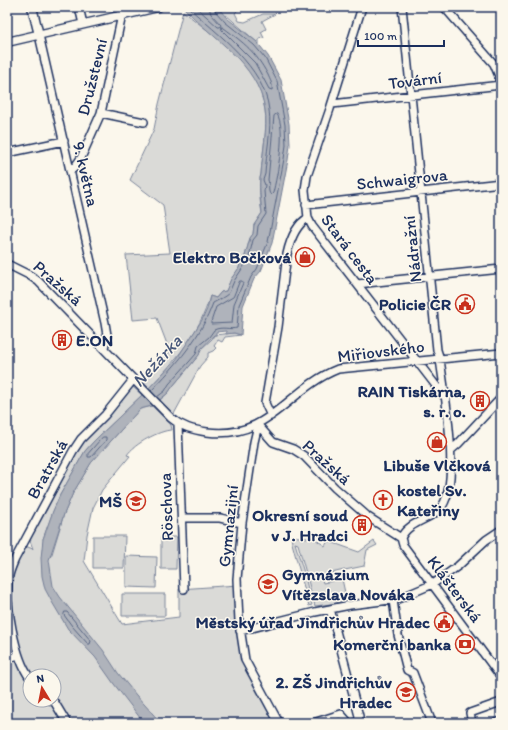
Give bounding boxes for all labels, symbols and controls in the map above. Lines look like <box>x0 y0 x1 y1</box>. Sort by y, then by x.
scale bar <box>358 22 444 48</box>
text: 100 m <box>364 29 397 43</box>
street label: Družstevní <box>73 36 111 118</box>
street label: Tovární <box>387 67 443 93</box>
street label: 9. května <box>69 139 103 209</box>
street label: Schwaigrova <box>355 164 449 194</box>
street label: Stará cesta <box>317 210 383 288</box>
street label: Nádražní <box>398 214 425 283</box>
shop icon: Elektro Bočková <box>294 246 316 268</box>
place label: Elektro Bočková <box>173 247 291 267</box>
street label: Pražská <box>29 256 87 310</box>
public building icon: Policie ČR <box>454 293 476 315</box>
place label: Policie ČR <box>379 294 451 314</box>
building icon: E.ON <box>51 329 73 351</box>
water label: Nežárka <box>127 329 187 392</box>
place label: E.ON <box>76 330 113 350</box>
street label: Miřiovského <box>336 336 426 366</box>
place label: RAIN Tiskárna, s. r. o. <box>357 381 466 421</box>
building icon: RAIN Tiskárna, s. r. o. <box>469 390 491 412</box>
shop icon: Libuše Vlčková <box>426 431 448 453</box>
street label: Pražská <box>299 435 355 489</box>
street label: Bratrská <box>23 436 72 502</box>
place label: Libuše Vlčková <box>383 455 491 475</box>
street label: Röschova <box>155 473 177 541</box>
place label: kostel Sv. Kateřiny <box>397 480 467 521</box>
street label: Gymnazijní <box>214 483 242 568</box>
church icon: kostel Sv. Kateřiny <box>372 489 394 511</box>
school or university icon: MŠ <box>125 490 147 512</box>
place label: MŠ <box>99 491 122 511</box>
place label: Okresní soud v J. Hradci <box>252 505 349 545</box>
building icon: Okresní soud v J. Hradci <box>351 514 373 536</box>
street label: Klášterská <box>423 552 487 626</box>
place label: Gymnázium Vítězslava Nováka <box>282 564 415 604</box>
school or university icon: Gymnázium Vítězslava Nováka <box>257 573 279 595</box>
public building icon: Městský úřad Jindřichův Hradec <box>433 611 455 633</box>
place label: Městský úřad Jindřichův Hradec <box>195 612 430 633</box>
bank icon: Komerční banka <box>454 633 476 655</box>
place label: Komerční banka <box>333 634 452 654</box>
north arrow <box>22 668 62 708</box>
text: N <box>36 672 45 686</box>
place label: 2. ZŠ Jindřichův Hradec <box>276 672 392 712</box>
school or university icon: 2. ZŠ Jindřichův Hradec <box>395 681 417 703</box>

